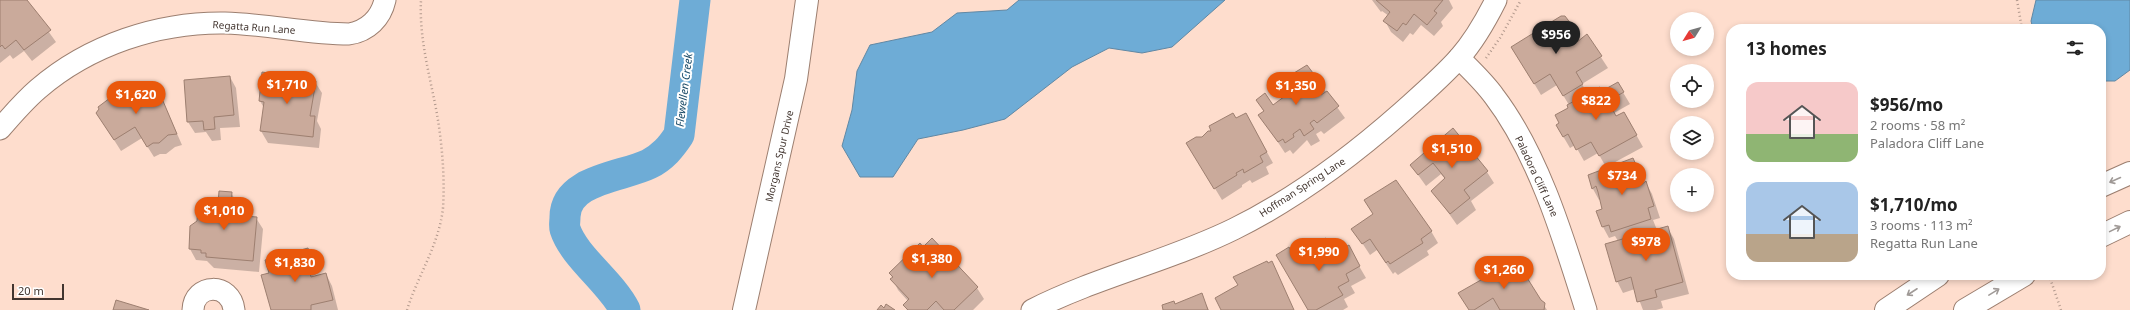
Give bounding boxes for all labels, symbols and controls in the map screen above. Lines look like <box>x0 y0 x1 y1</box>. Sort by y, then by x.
north arrow <box>1670 12 1714 56</box>
map controls <box>1670 12 1714 212</box>
street label: Regatta Run Lane <box>212 17 296 37</box>
pin: $956 <box>1532 21 1580 55</box>
text: $956 <box>1541 25 1571 43</box>
text: 13 homes <box>1746 37 1827 60</box>
icon: filters <box>2064 37 2086 59</box>
water label: Flewellen Creek <box>672 52 696 128</box>
button: locate <box>1670 64 1714 108</box>
pin: $1,710 <box>254 71 320 105</box>
pin: $1,350 <box>1263 72 1329 106</box>
text: $1,710 <box>267 75 307 93</box>
text: $1,350 <box>1276 76 1316 94</box>
pin: $1,620 <box>103 81 169 115</box>
text: $1,620 <box>116 85 156 103</box>
pin: $822 <box>1572 87 1620 121</box>
text: $822 <box>1581 91 1611 109</box>
text: $956/mo <box>1870 93 1943 116</box>
icon: home <box>1778 98 1826 146</box>
street label: Morgans Spur Drive <box>762 108 796 203</box>
button: layers <box>1670 116 1714 160</box>
text: 2 rooms · 58 m² <box>1870 116 1965 134</box>
street label: Paladora Cliff Lane <box>1512 133 1562 219</box>
text: Paladora Cliff Lane <box>1870 134 1984 152</box>
pin: $1,510 <box>1419 135 1485 169</box>
text: $1,510 <box>1432 139 1472 157</box>
street label: Hoffman Spring Lane <box>1256 154 1348 220</box>
pin: $734 <box>1598 162 1646 196</box>
text: $734 <box>1607 166 1637 184</box>
button: + <box>1670 168 1714 212</box>
one-way arrow <box>2110 177 2122 184</box>
text: $1,710/mo <box>1870 193 1958 216</box>
pin: $1,010 <box>191 197 257 231</box>
icon: home <box>1778 198 1826 246</box>
text: $1,010 <box>204 201 244 219</box>
text: 3 rooms · 113 m² <box>1870 216 1973 234</box>
one-way arrow <box>2109 225 2121 232</box>
pin: $978 <box>1622 228 1670 262</box>
text: $978 <box>1631 232 1661 250</box>
text: Regatta Run Lane <box>1870 234 1978 252</box>
pin: $1,990 <box>1286 238 1352 272</box>
text: $1,990 <box>1299 242 1339 260</box>
pin: $1,380 <box>899 245 965 279</box>
pin: $1,830 <box>262 249 328 283</box>
text: $1,380 <box>912 249 952 267</box>
text: $1,830 <box>275 253 315 271</box>
pin: $1,260 <box>1471 256 1537 290</box>
text: $1,260 <box>1484 260 1524 278</box>
scale bar <box>12 282 64 301</box>
text: 20 m <box>18 283 44 298</box>
one-way arrow <box>1907 288 1918 296</box>
one-way arrow <box>1988 288 1999 296</box>

